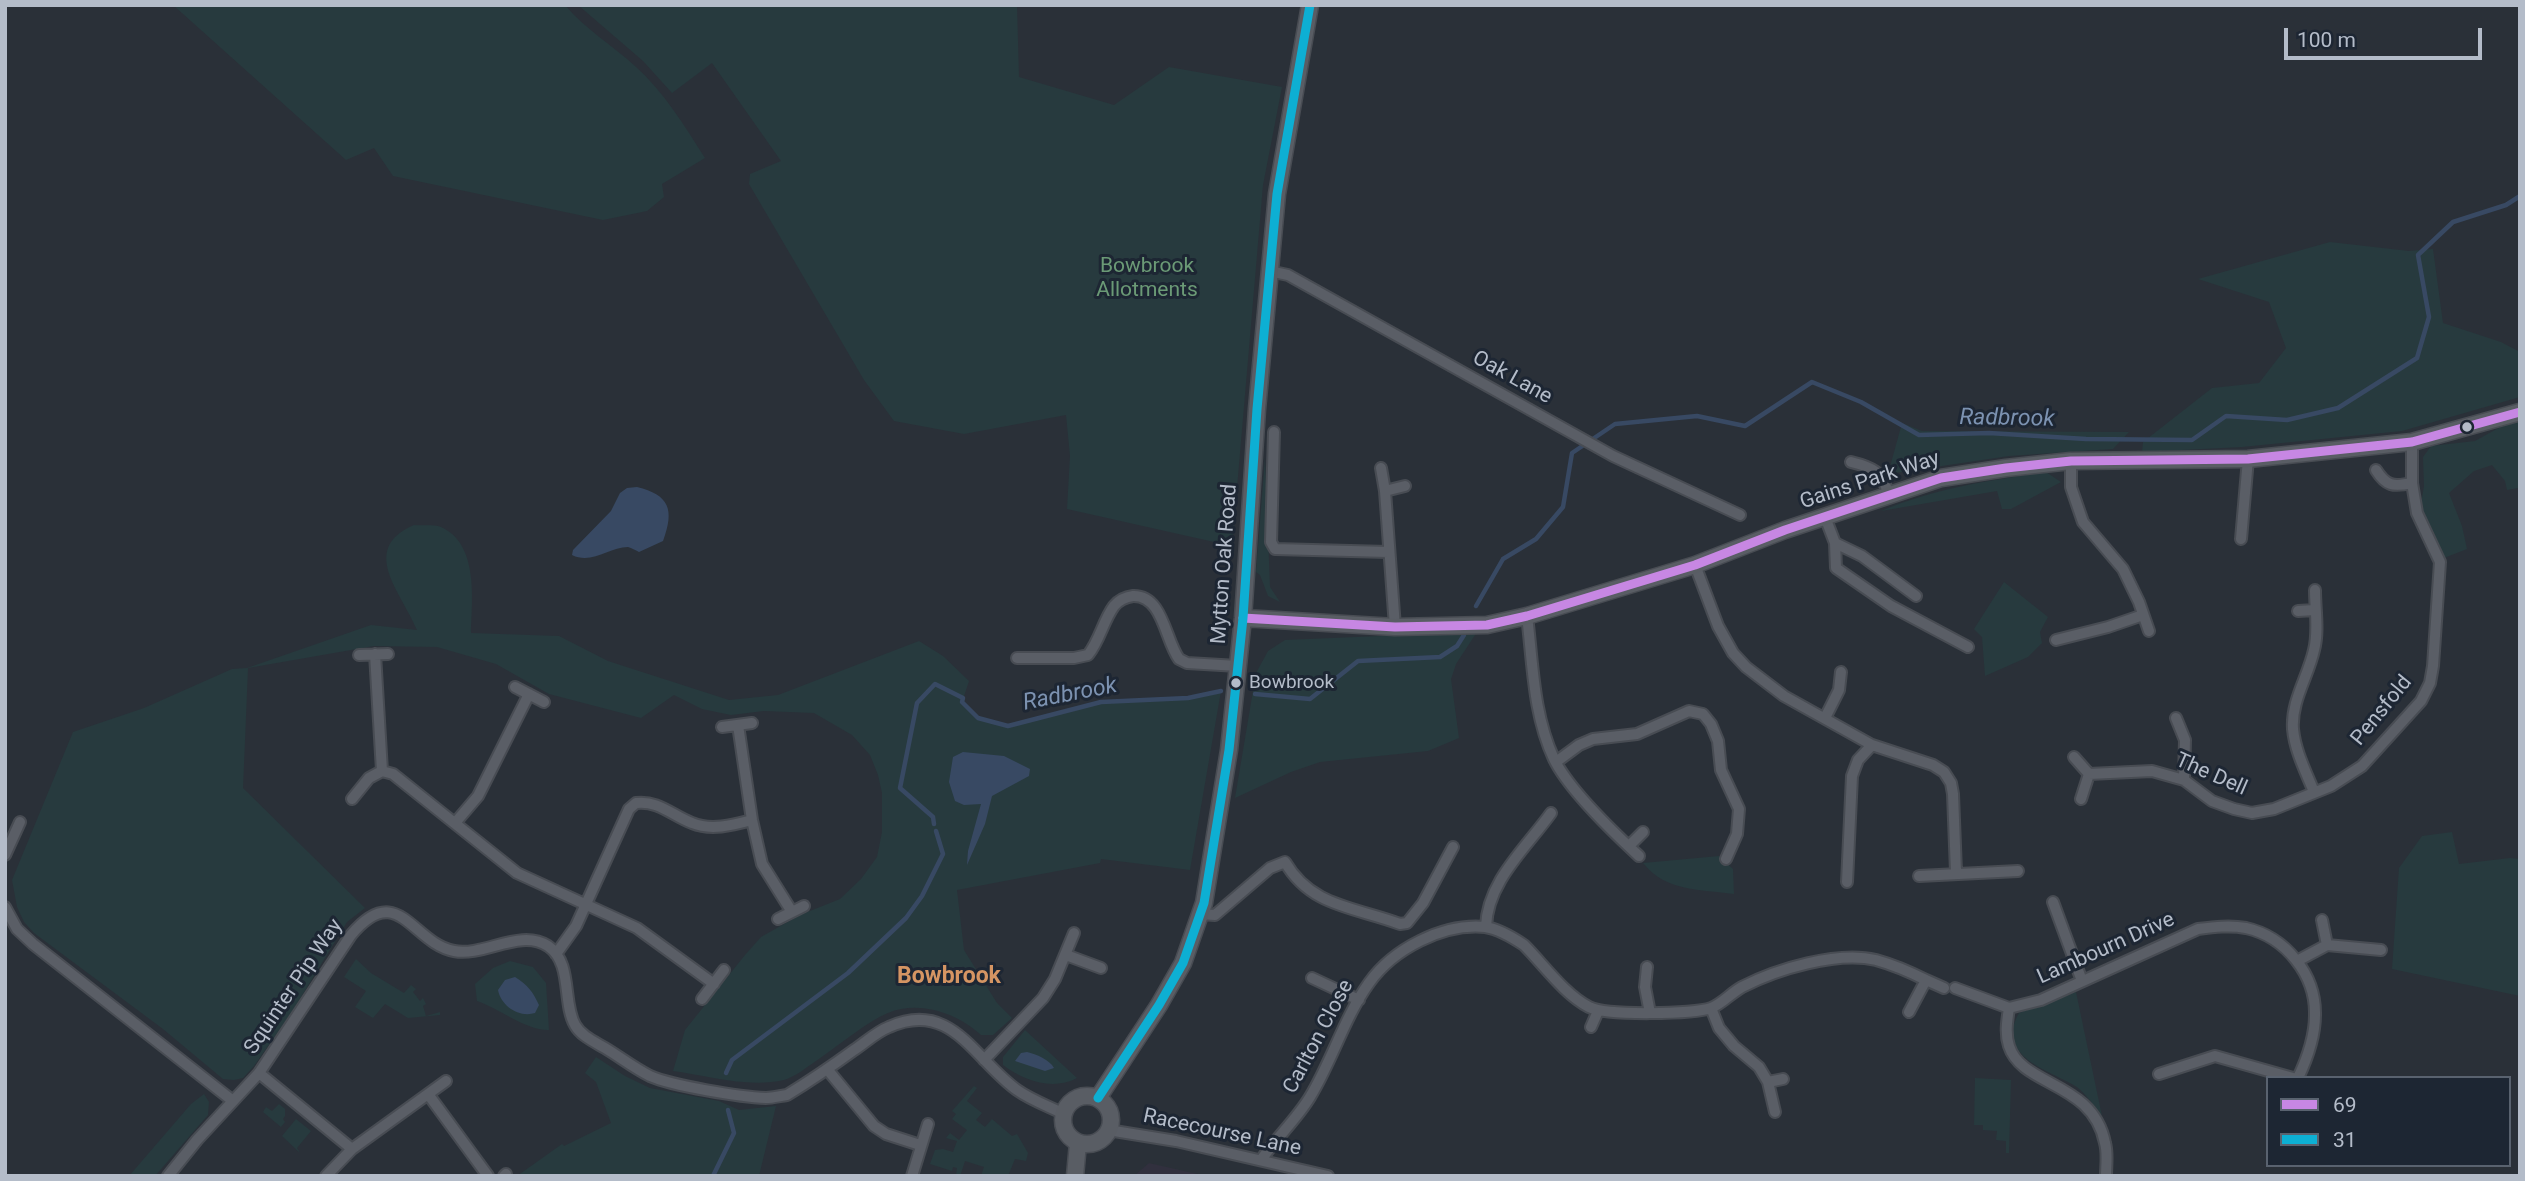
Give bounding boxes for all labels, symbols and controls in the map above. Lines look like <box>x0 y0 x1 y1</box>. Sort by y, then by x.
scale bar <box>2287 14 2485 58</box>
text: 100 m <box>2297 28 2356 52</box>
park label: Bowbrook Allotments <box>1096 254 1198 304</box>
street label: Oak Lane <box>1468 346 1556 410</box>
water label: Radbrook <box>1959 404 2055 434</box>
unlabelled marker <box>2460 420 2474 434</box>
street label: Gains Park Way <box>1797 447 1943 515</box>
street label: Mytton Oak Road <box>1207 483 1243 645</box>
street label: Pensfold <box>2346 671 2418 751</box>
water label: Radbrook <box>1021 672 1119 718</box>
place label: Bowbrook <box>1249 672 1334 694</box>
marker: Bowbrook <box>1229 676 1243 690</box>
street label: The Dell <box>2171 748 2251 802</box>
street label: Lambourn Drive <box>2033 907 2179 991</box>
street label: Squinter Pip Way <box>239 915 349 1059</box>
district label: Bowbrook <box>897 963 1001 991</box>
street label: Carlton Close <box>1278 976 1360 1098</box>
legend <box>2266 1076 2511 1167</box>
text: 69 <box>2333 1093 2357 1117</box>
street label: Racecourse Lane <box>1141 1104 1303 1162</box>
text: 31 <box>2333 1128 2357 1152</box>

